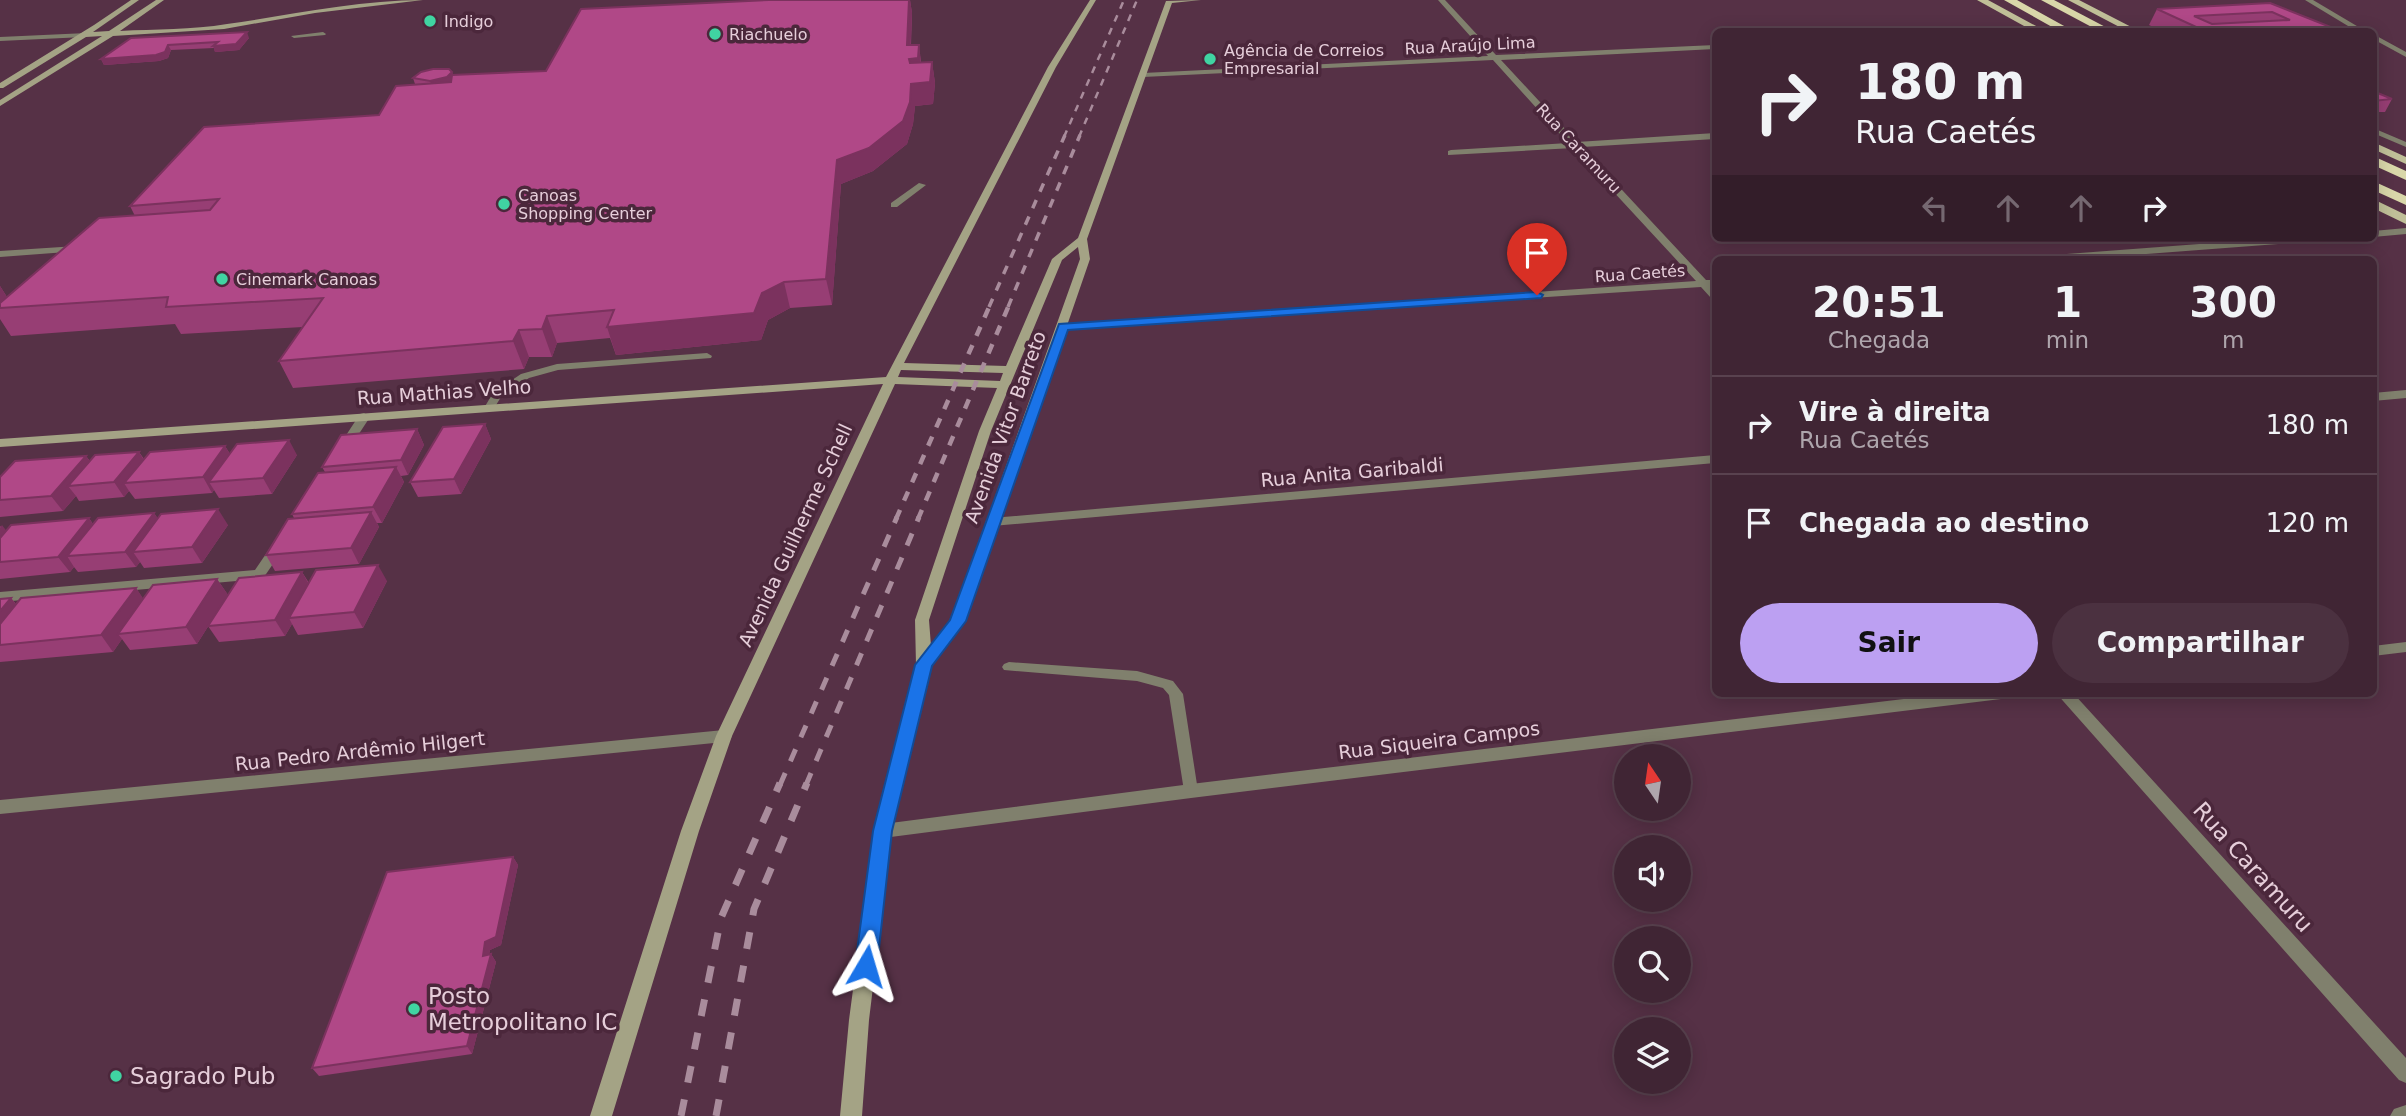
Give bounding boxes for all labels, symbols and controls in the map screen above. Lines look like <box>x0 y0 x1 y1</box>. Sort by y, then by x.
place label: Indigo <box>444 12 493 31</box>
marker: Indigo <box>422 13 438 29</box>
place label: Riachuelo <box>729 25 808 44</box>
marker: Riachuelo <box>707 26 723 42</box>
street label: Rua Araújo Lima <box>1404 33 1536 58</box>
place label: Agência de Correios Empresarial <box>1224 41 1384 78</box>
marker: Agência de Correios Empresarial <box>1202 51 1218 67</box>
text: 180 m <box>1855 54 2025 111</box>
icon: right <box>1740 56 1831 147</box>
street label: Rua Caramuru <box>1532 100 1625 197</box>
text: Rua Caetés <box>1855 113 2036 151</box>
place label: Canoas Shopping Center <box>518 186 653 223</box>
icon: left <box>1916 189 1954 227</box>
icon: ahead <box>1989 189 2027 227</box>
icon: ahead <box>2062 189 2100 227</box>
icon: right <box>2135 189 2173 227</box>
marker: Canoas Shopping Center <box>496 196 512 212</box>
pin <box>1507 223 1567 295</box>
icon: arrive <box>1518 234 1556 272</box>
street label: Rua Caetés <box>1594 261 1686 286</box>
place label: Cinemark Canoas <box>236 270 377 289</box>
marker: Cinemark Canoas <box>214 271 230 287</box>
text: 20:51 <box>1812 278 1946 327</box>
text: 1 <box>2053 278 2082 327</box>
text: 300 <box>2189 278 2277 327</box>
text: Chegada <box>1828 327 1930 353</box>
text: min <box>2046 327 2089 353</box>
text: m <box>2222 327 2244 353</box>
street label: Avenida Vitor Barreto <box>960 328 1050 526</box>
street label: Rua Mathias Velho <box>356 375 532 409</box>
text: Vire à direita <box>1799 397 1991 427</box>
icon: right <box>1740 406 1778 444</box>
text: 180 m <box>2266 410 2349 440</box>
street label: Avenida Guilherme Schell <box>734 420 856 650</box>
text: Rua Caetés <box>1799 427 1929 453</box>
street label: Rua Anita Garibaldi <box>1260 453 1444 491</box>
icon: arrive <box>1740 504 1778 542</box>
text: Chegada ao destino <box>1799 508 2089 538</box>
text: 120 m <box>2266 508 2349 538</box>
button: Sair <box>1740 603 2038 683</box>
button: Compartilhar <box>2052 603 2349 683</box>
street label: Rua Siqueira Campos <box>1337 717 1541 763</box>
street label: Rua Pedro Ardêmio Hilgert <box>234 727 486 775</box>
north arrow <box>1614 744 1690 821</box>
map controls <box>1614 744 1691 1094</box>
street label: Rua Caramuru <box>2188 797 2318 937</box>
button: sound <box>1614 835 1691 912</box>
button: search <box>1614 926 1691 1003</box>
position arrow <box>829 929 903 1003</box>
place label: Posto Metropolitano IC <box>428 983 617 1035</box>
marker: Posto Metropolitano IC <box>406 1001 422 1017</box>
button: layers <box>1614 1017 1691 1094</box>
place label: Sagrado Pub <box>130 1063 275 1089</box>
marker: Sagrado Pub <box>108 1068 124 1084</box>

